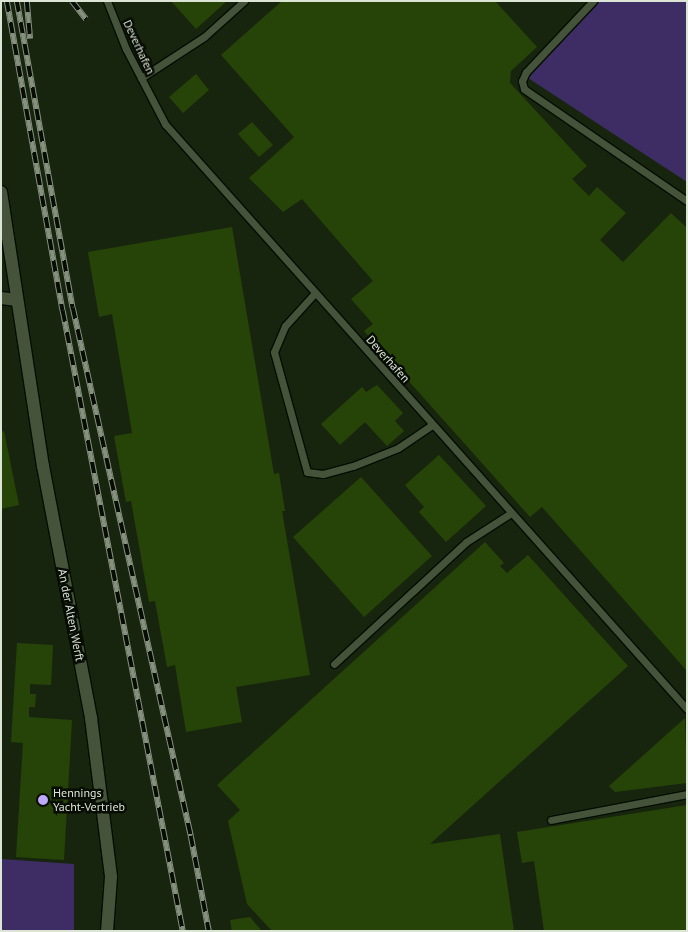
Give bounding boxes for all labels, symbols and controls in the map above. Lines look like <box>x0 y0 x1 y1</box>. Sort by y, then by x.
street label: Deverhafen <box>120 18 158 76</box>
street label: Deverhafen <box>363 332 413 386</box>
street label: An der Alten Werft <box>55 567 87 663</box>
place label: Hennings Yacht-Vertrieb <box>53 786 125 814</box>
marker: Hennings Yacht-Vertrieb <box>37 794 49 806</box>

